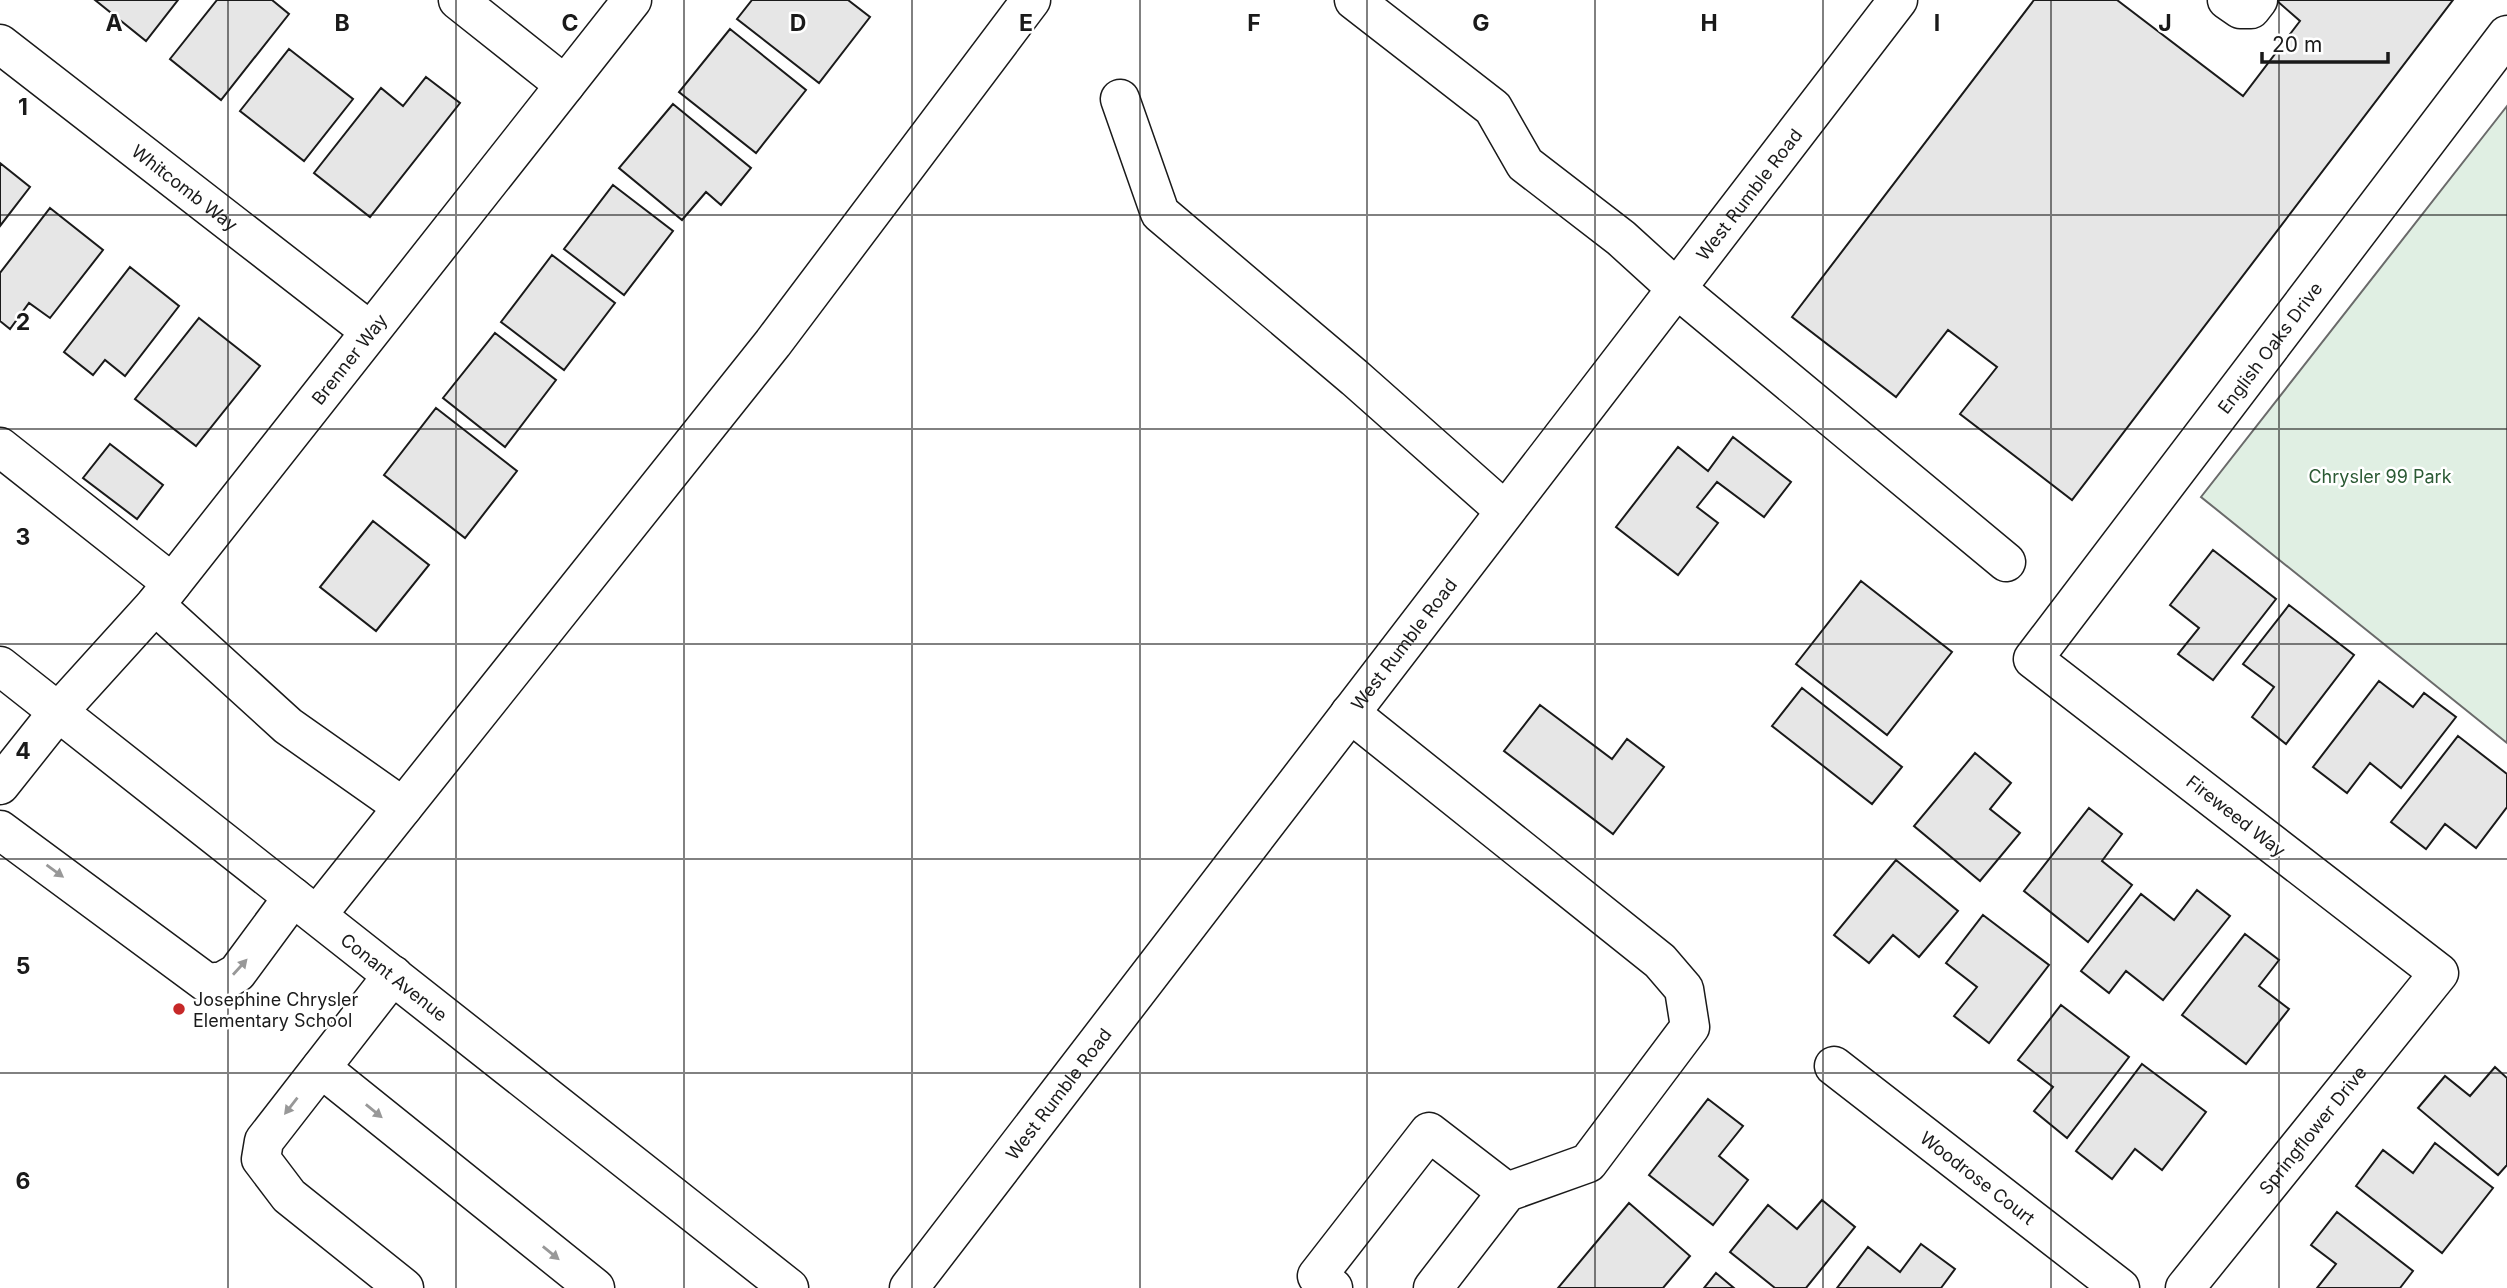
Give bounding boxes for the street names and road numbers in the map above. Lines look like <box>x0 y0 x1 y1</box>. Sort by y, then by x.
street label: West Rumble Road <box>1692 124 1806 264</box>
street label: Whitcomb Way <box>128 140 242 235</box>
street label: English Oaks Drive <box>2213 278 2326 417</box>
street label: Brenner Way <box>307 310 391 408</box>
street label: West Rumble Road <box>1346 574 1461 714</box>
street label: Fireweed Way <box>2182 771 2290 861</box>
street label: Conant Avenue <box>337 928 452 1025</box>
street label: West Rumble Road <box>1001 1024 1115 1164</box>
street label: Springflower Drive <box>2254 1062 2370 1198</box>
street label: Woodrose Court <box>1916 1127 2039 1229</box>

